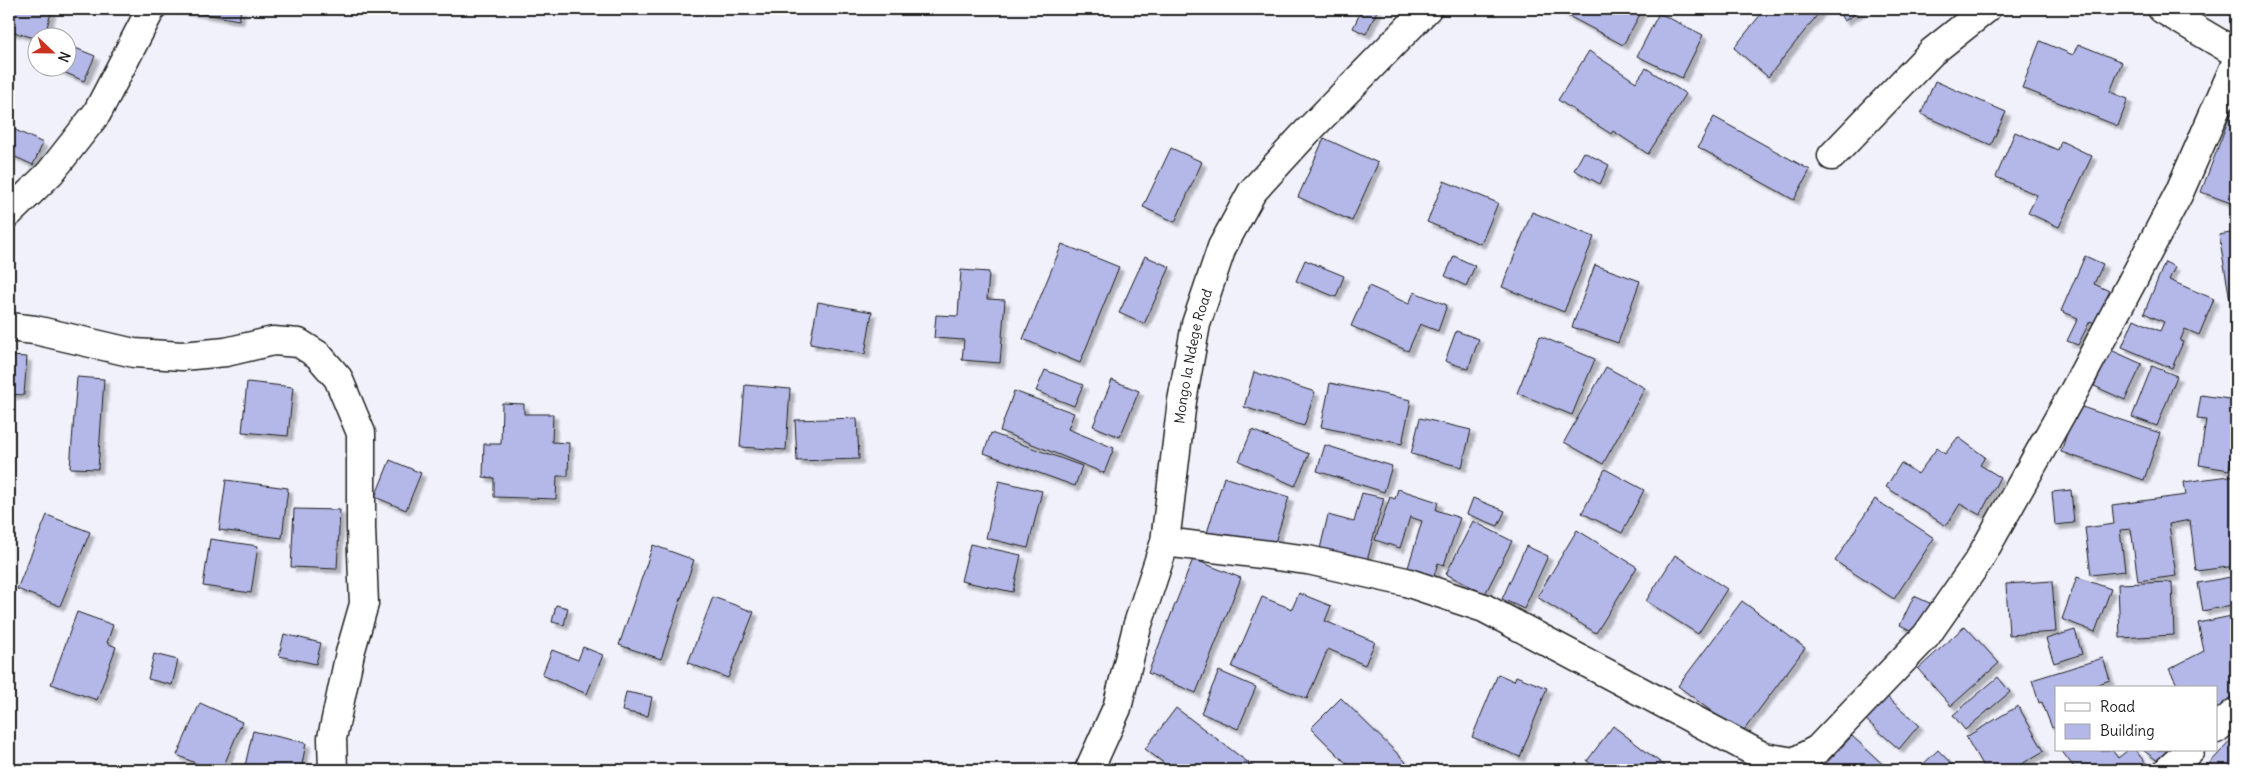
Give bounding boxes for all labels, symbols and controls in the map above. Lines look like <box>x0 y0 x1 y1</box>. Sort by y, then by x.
north arrow <box>28 28 78 78</box>
text: N <box>54 49 74 65</box>
street label: Mongo la Ndege Road <box>1170 286 1216 425</box>
legend <box>2055 686 2218 752</box>
text: Road <box>2100 697 2135 716</box>
text: Building <box>2100 721 2155 740</box>

